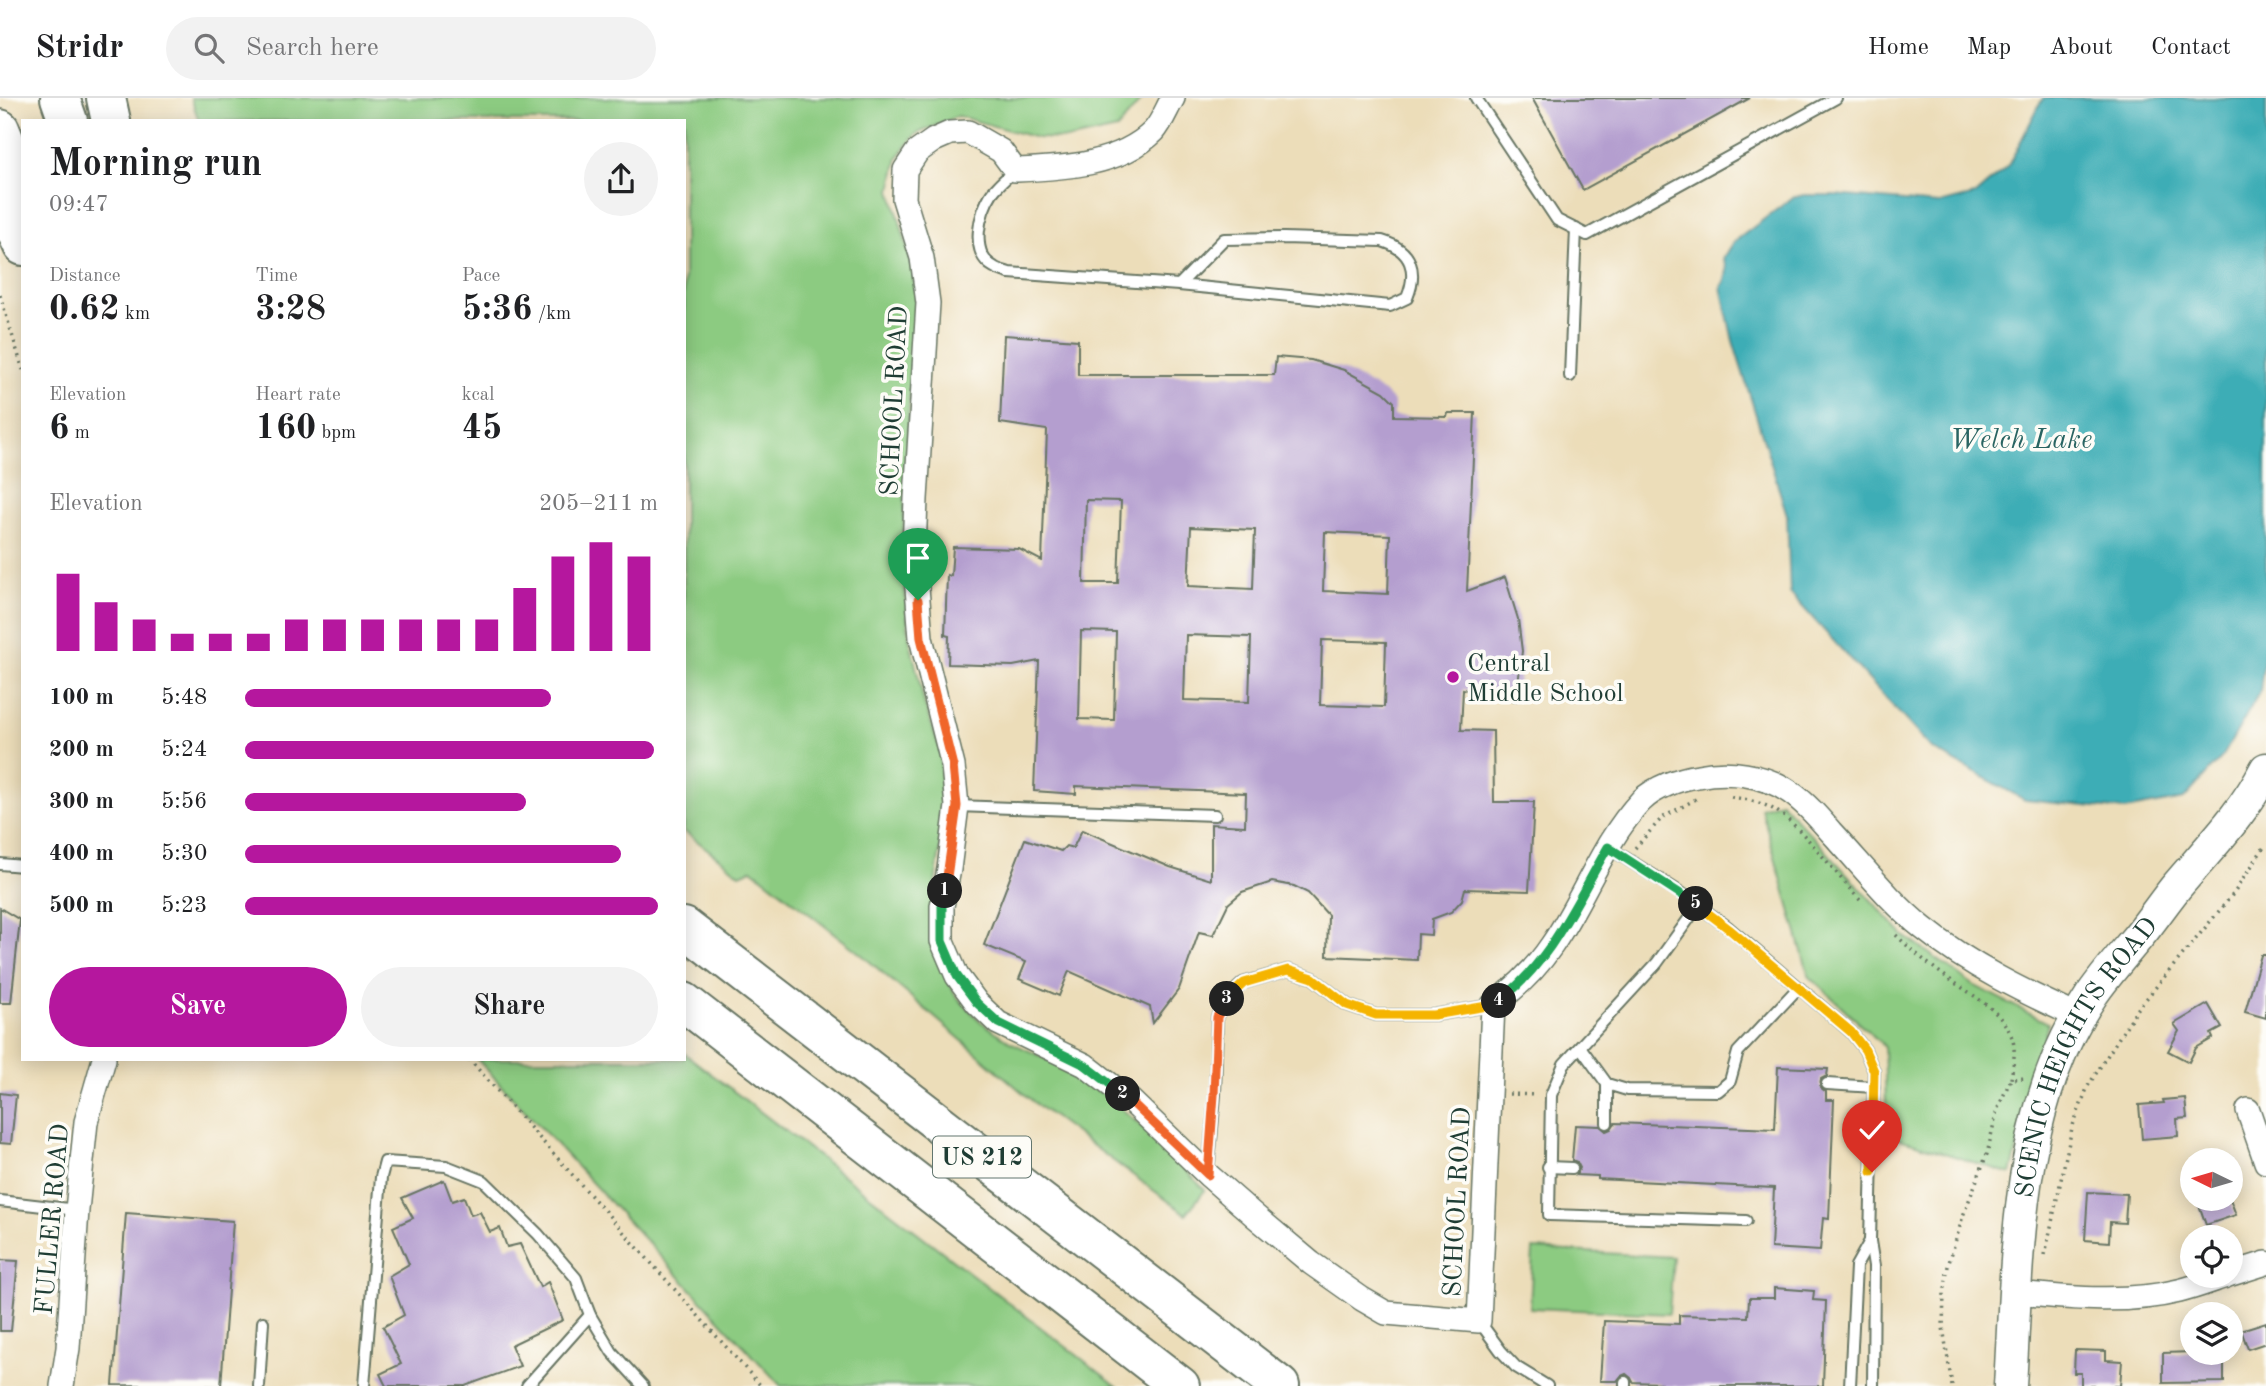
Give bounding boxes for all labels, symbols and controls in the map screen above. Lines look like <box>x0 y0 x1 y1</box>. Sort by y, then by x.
search box <box>166 17 656 80</box>
icon: search <box>190 29 228 67</box>
text: Stridr <box>35 32 124 65</box>
text: Search here <box>246 35 379 61</box>
text: Home <box>1868 36 1929 60</box>
text: Map <box>1967 36 2011 60</box>
text: About <box>2049 36 2113 60</box>
text: Contact <box>2151 36 2231 60</box>
button: share <box>584 142 658 216</box>
text: Morning run <box>49 146 262 184</box>
text: 09:47 <box>49 193 109 216</box>
text: Distance <box>49 267 121 286</box>
text: Time <box>255 267 298 286</box>
text: Pace <box>462 267 500 286</box>
text: 0.62 <box>49 292 120 327</box>
text: 3:28 <box>255 292 326 327</box>
text: 5:36 <box>462 292 532 327</box>
text: km <box>120 305 150 324</box>
text: /km <box>532 305 571 324</box>
street label: SCHOOL ROAD <box>877 305 913 497</box>
text: Elevation <box>49 386 126 405</box>
text: Heart rate <box>255 386 341 405</box>
text: kcal <box>462 386 494 405</box>
text: 6 <box>49 411 69 446</box>
text: 160 <box>255 411 316 446</box>
text: 45 <box>462 411 502 446</box>
text: m <box>69 424 90 443</box>
text: bpm <box>316 424 356 443</box>
water label: Welch Lake <box>1949 427 2093 455</box>
text: Elevation <box>49 492 143 515</box>
text: 205–211 m <box>539 492 658 515</box>
pin <box>888 528 948 600</box>
icon: arrive <box>899 539 937 577</box>
place label: Central Middle School <box>1467 651 1624 707</box>
marker: Central Middle School <box>1445 669 1461 685</box>
text: 100 m <box>49 686 114 709</box>
text: 5:48 <box>161 686 207 709</box>
text: 200 m <box>49 738 114 761</box>
text: 5:24 <box>161 738 207 761</box>
text: 300 m <box>49 790 114 813</box>
text: 5:56 <box>161 790 207 813</box>
text: 400 m <box>49 842 114 865</box>
text: 5:30 <box>161 842 207 865</box>
pin: 1 <box>928 874 962 908</box>
text: 1 <box>939 881 950 900</box>
pin: 5 <box>1678 886 1714 922</box>
text: 500 m <box>49 894 114 917</box>
text: 5:23 <box>161 894 207 917</box>
text: 5 <box>1690 894 1701 913</box>
street label: SCENIC HEIGHTS ROAD <box>2012 913 2163 1199</box>
button: Save <box>49 967 347 1047</box>
button: Share <box>361 967 658 1047</box>
pin: 3 <box>1210 982 1244 1016</box>
pin: 4 <box>1482 984 1516 1018</box>
text: 3 <box>1221 989 1232 1008</box>
text: 4 <box>1493 991 1504 1010</box>
pin: 2 <box>1106 1076 1140 1112</box>
text: 2 <box>1117 1084 1128 1103</box>
pin <box>1842 1100 1902 1172</box>
street label: SCHOOL ROAD <box>1440 1106 1476 1298</box>
icon: check <box>1853 1111 1891 1149</box>
street label: FULLER ROAD <box>32 1122 74 1316</box>
road number: US 212 <box>933 1136 1031 1177</box>
north arrow <box>2180 1148 2244 1211</box>
map controls <box>2180 1148 2243 1365</box>
button: locate <box>2180 1225 2243 1288</box>
button: layers <box>2180 1302 2243 1365</box>

